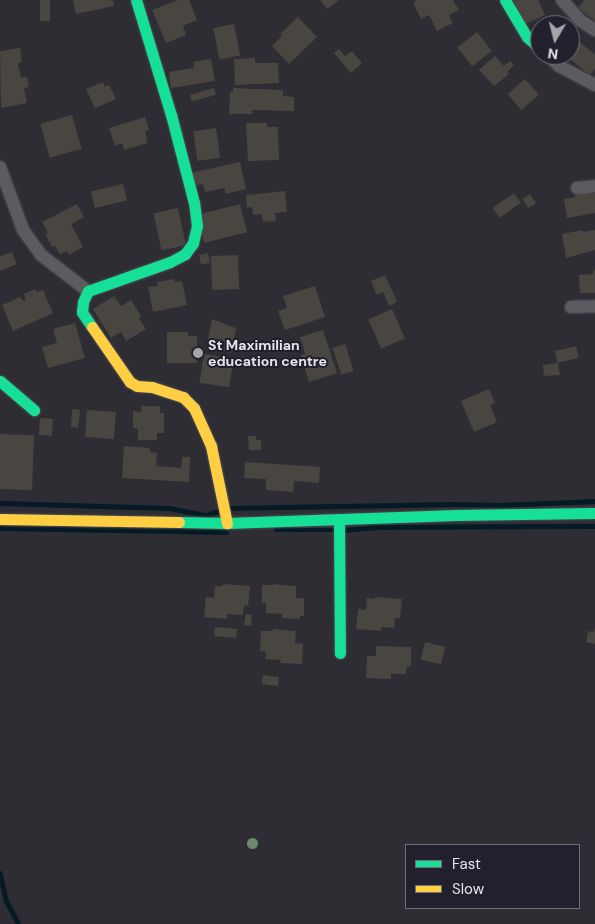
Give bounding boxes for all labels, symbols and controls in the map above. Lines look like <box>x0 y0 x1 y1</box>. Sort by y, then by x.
north arrow <box>530 15 580 65</box>
text: N <box>547 44 559 63</box>
place label: St Maximilian education centre <box>208 337 327 370</box>
marker: St Maximilian education centre <box>192 347 204 359</box>
legend <box>405 844 580 909</box>
text: Fast <box>452 854 481 874</box>
text: Slow <box>452 879 484 899</box>

